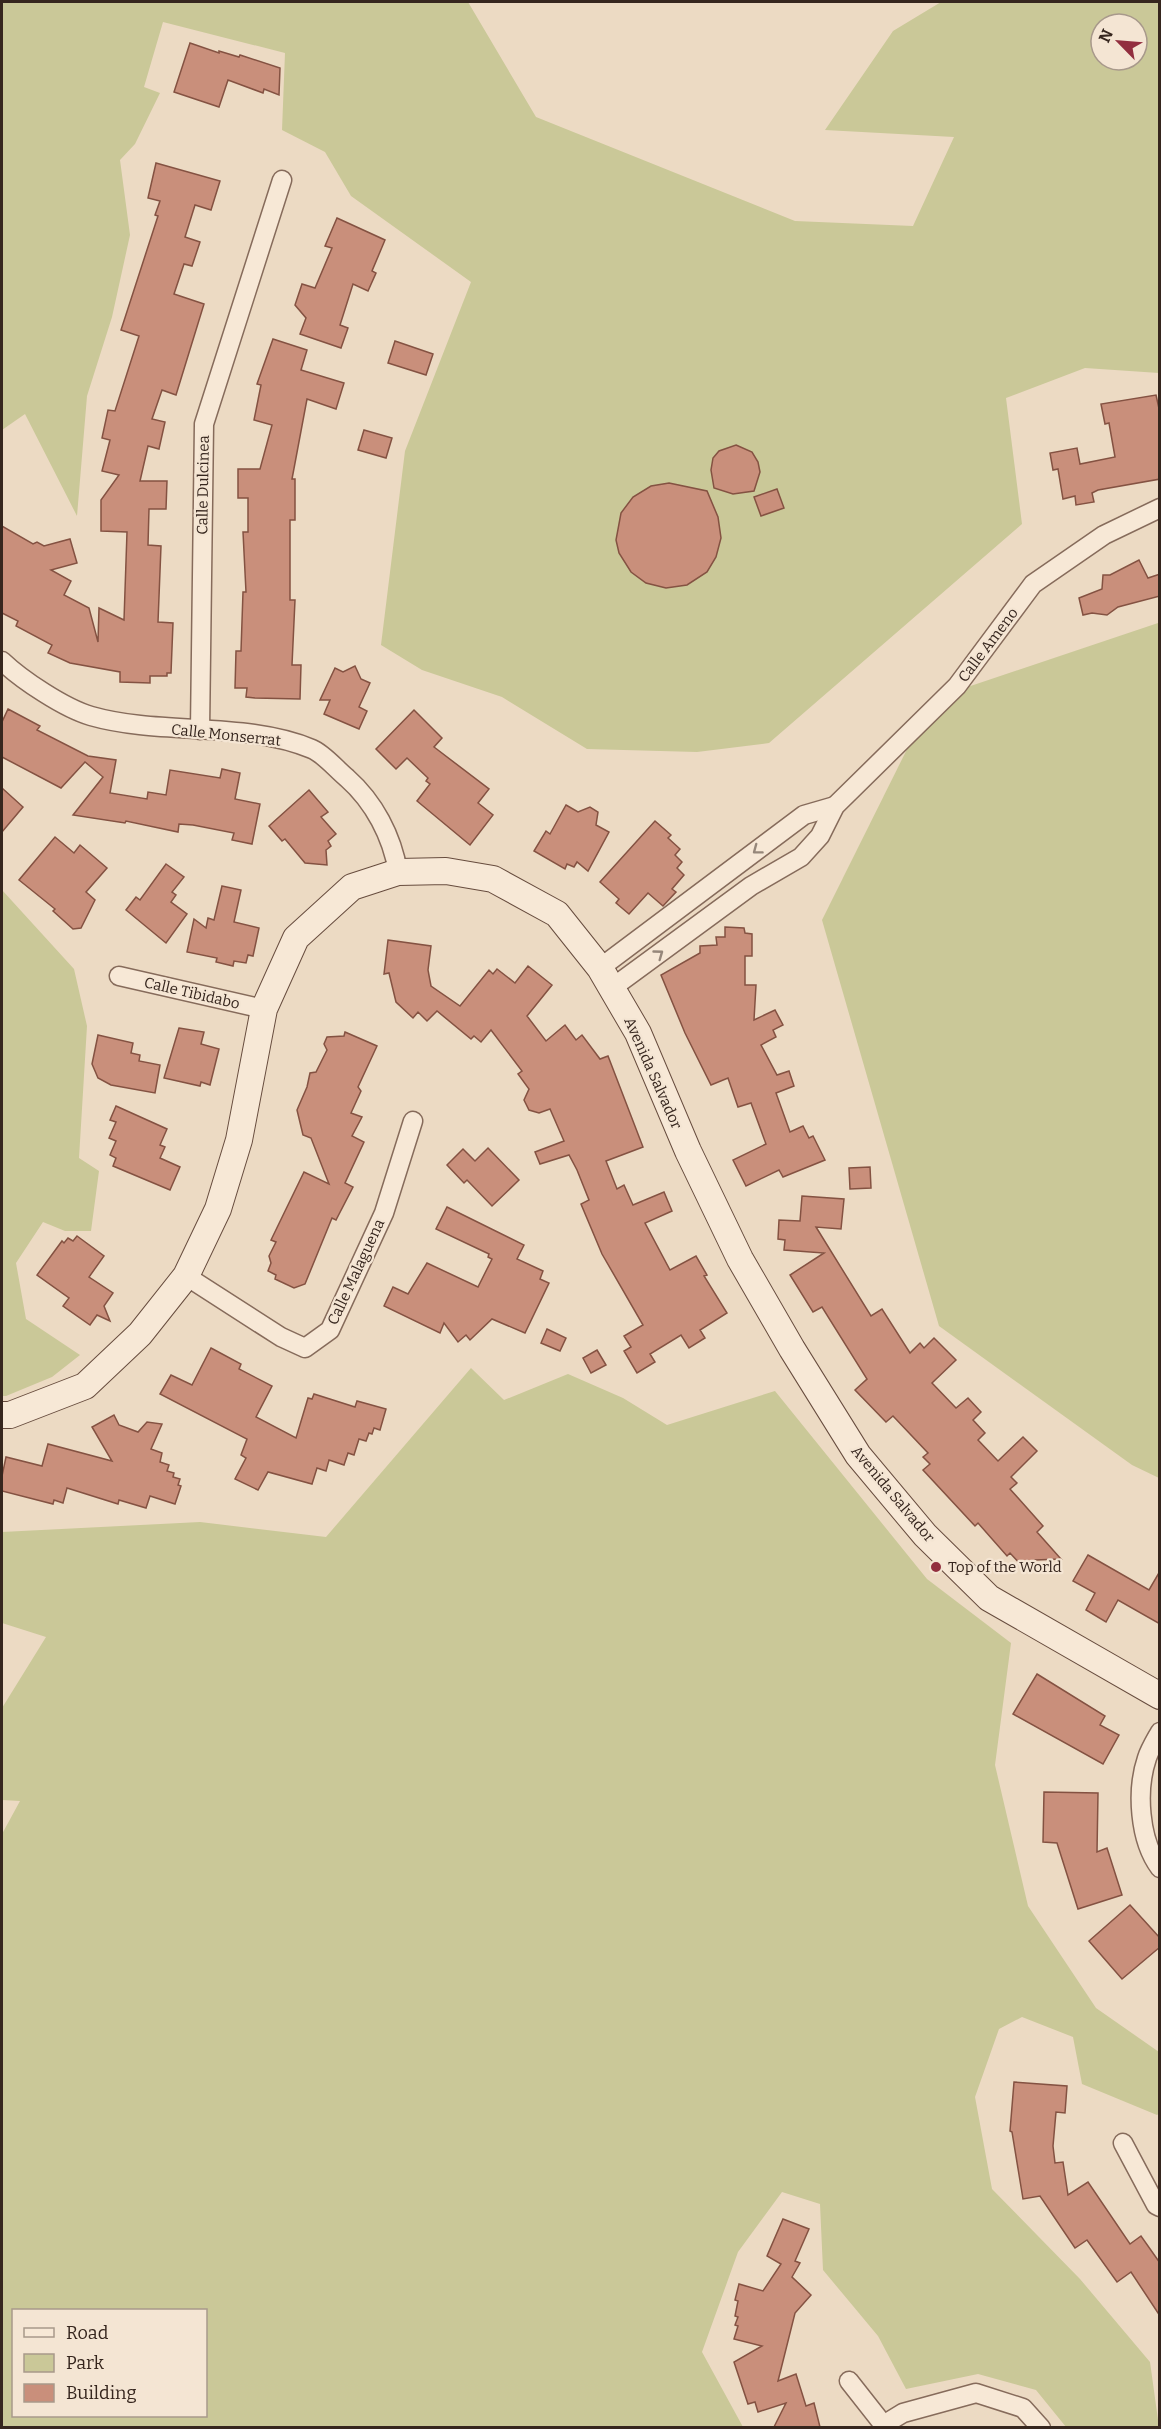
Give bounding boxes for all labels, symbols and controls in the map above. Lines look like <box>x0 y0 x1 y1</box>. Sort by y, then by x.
north arrow <box>1089 12 1149 72</box>
text: N <box>1095 26 1117 45</box>
street label: Calle Dulcinea <box>193 435 213 535</box>
street label: Calle Ameno <box>954 604 1022 686</box>
street label: Calle Monserrat <box>170 720 282 750</box>
one-way arrow <box>753 843 764 854</box>
one-way arrow <box>652 950 663 961</box>
street label: Calle Tibidabo <box>142 973 242 1013</box>
street label: Avenida Salvador <box>620 1014 686 1132</box>
street label: Calle Malaguena <box>324 1216 388 1328</box>
street label: Avenida Salvador <box>847 1442 939 1546</box>
place label: Top of the World <box>948 1558 1062 1576</box>
marker: Top of the World <box>929 1560 943 1574</box>
legend <box>12 2309 207 2417</box>
text: Road <box>66 2322 109 2344</box>
text: Park <box>66 2352 105 2374</box>
text: Building <box>66 2382 137 2404</box>

